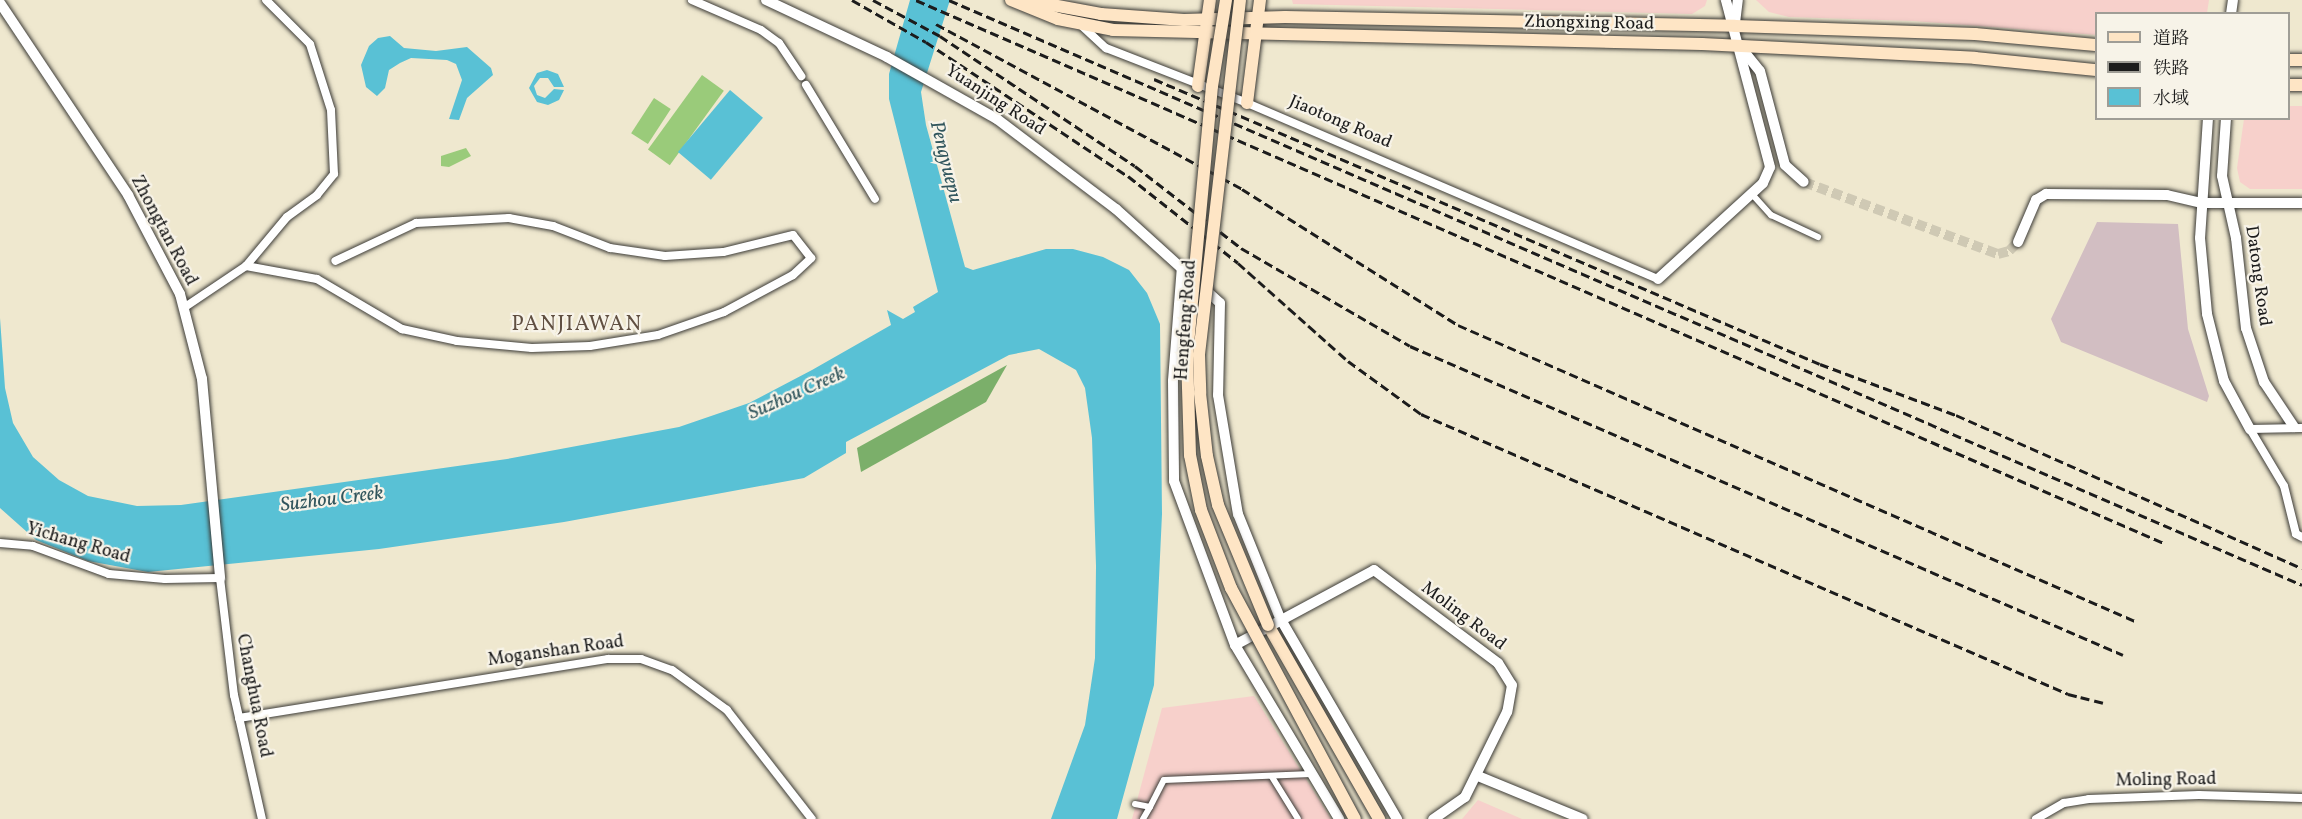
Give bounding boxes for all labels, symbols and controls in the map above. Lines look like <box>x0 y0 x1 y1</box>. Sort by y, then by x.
street label: Zhongxing Road <box>1524 12 1654 36</box>
legend <box>2095 12 2290 120</box>
text: 道路 <box>2153 27 2189 52</box>
text: 铁路 <box>2153 57 2189 82</box>
street label: Yuanjing Road <box>941 61 1049 141</box>
text: 水域 <box>2153 87 2189 112</box>
street label: Jiaotong Road <box>1285 92 1395 154</box>
water label: Pengyuepu <box>923 118 967 206</box>
street label: Zhongtan Road <box>125 172 201 290</box>
street label: Datong Road <box>2239 224 2275 328</box>
street label: Hengfeng Road <box>1172 259 1202 381</box>
district label: PANJIAWAN <box>511 312 643 338</box>
water label: Suzhou Creek <box>745 362 849 426</box>
water label: Suzhou Creek <box>279 482 385 518</box>
street label: Yichang Road <box>24 519 132 569</box>
street label: Moling Road <box>1416 578 1510 656</box>
street label: Changhua Road <box>230 632 276 760</box>
street label: Moganshan Road <box>487 632 625 672</box>
street label: Moling Road <box>2115 769 2217 793</box>

